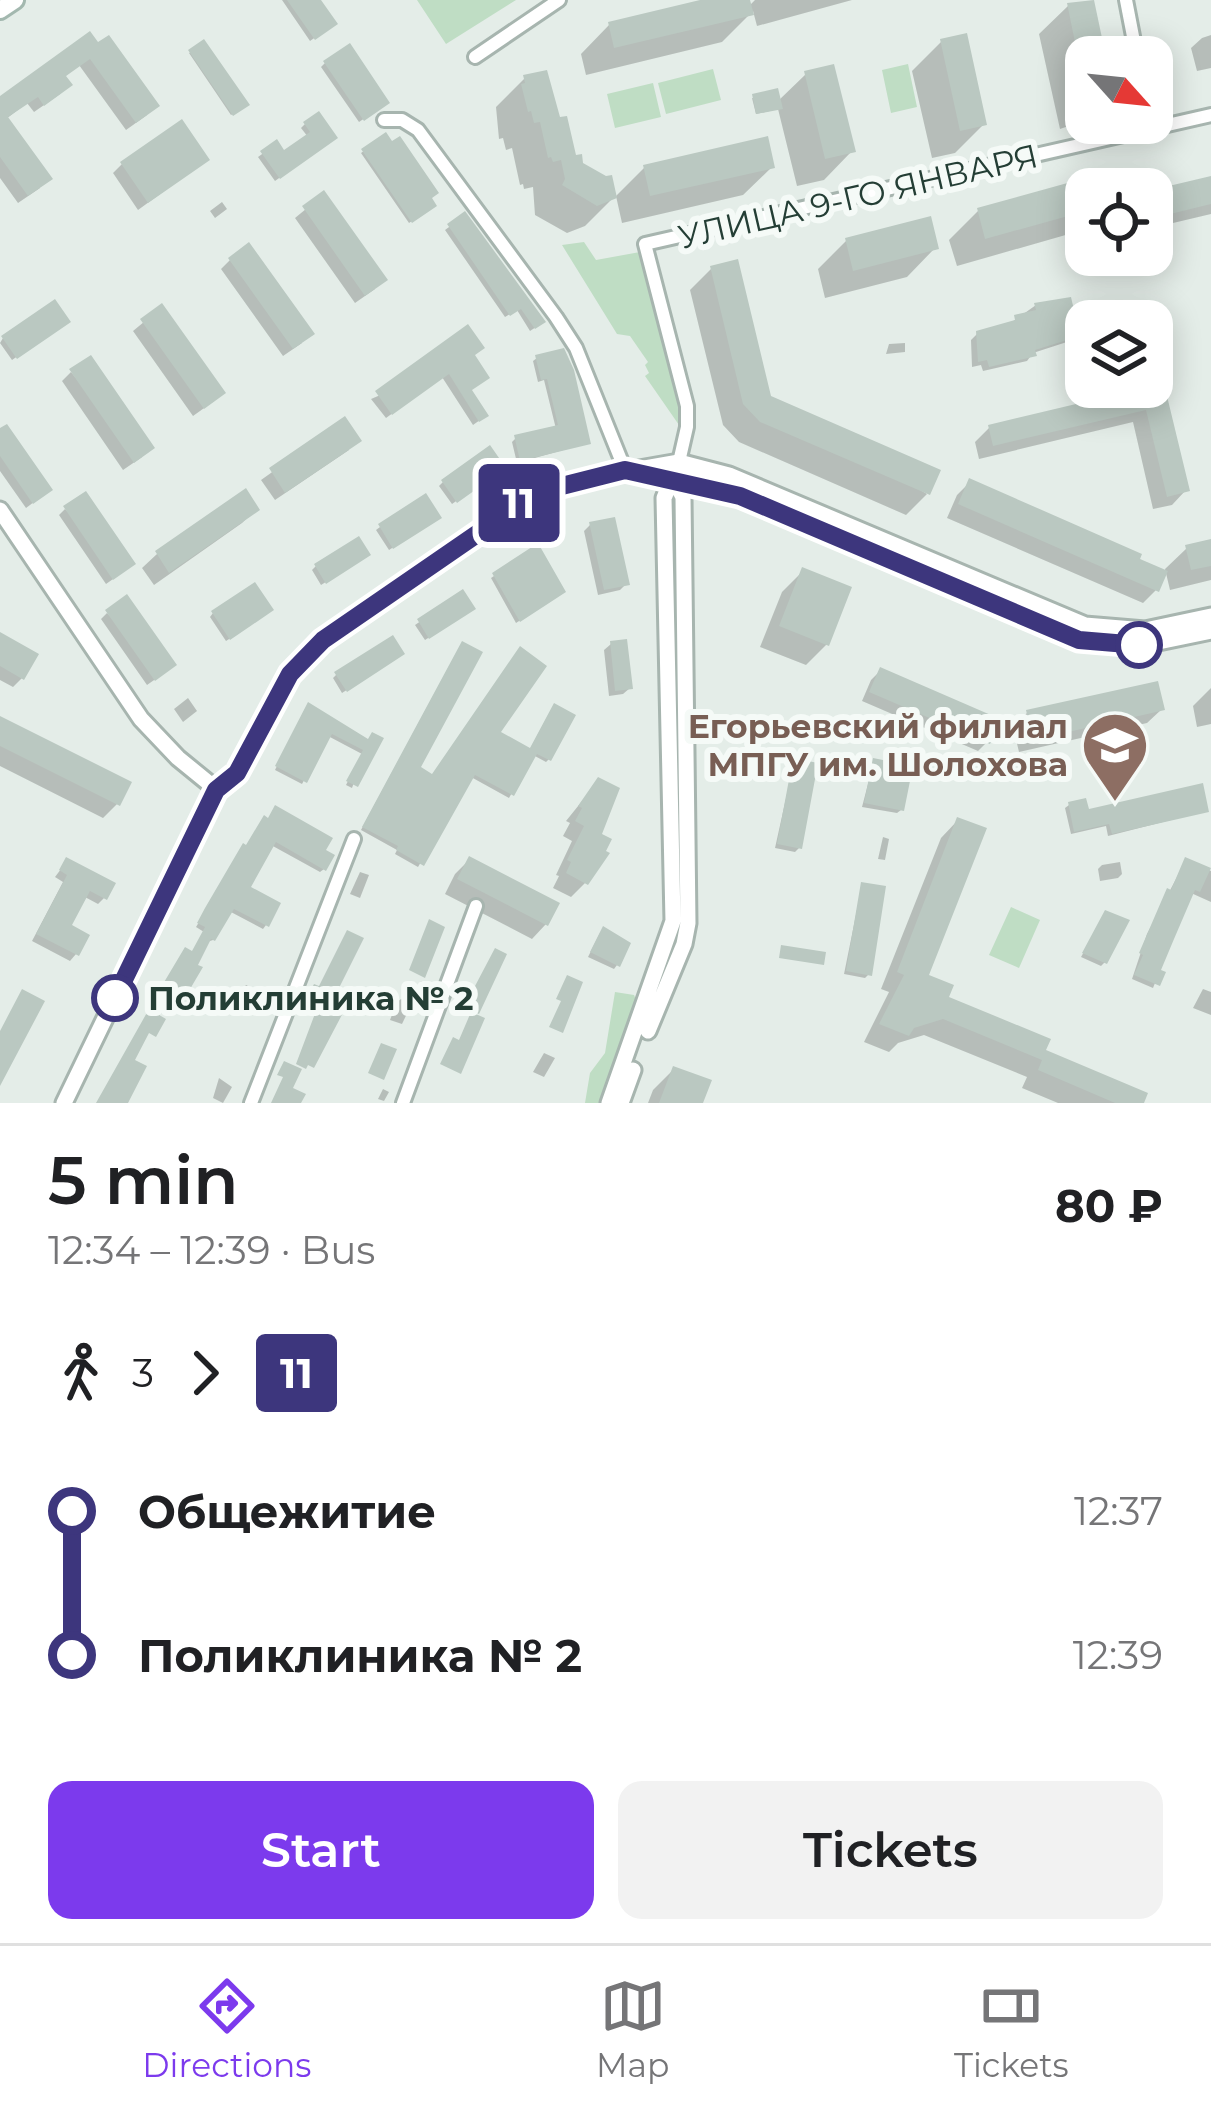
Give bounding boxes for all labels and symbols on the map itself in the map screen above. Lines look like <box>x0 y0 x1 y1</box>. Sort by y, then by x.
north arrow <box>1065 36 1173 144</box>
street label: УЛИЦА 9-ГО ЯНВАРЯ <box>674 135 1042 257</box>
line badge: 11 <box>465 464 573 542</box>
unlabelled marker <box>1117 623 1161 667</box>
place label: Егорьевский филиал МПГУ им. Шолохова <box>688 706 1068 784</box>
school or university icon: Егорьевский филиал МПГУ им. Шолохова <box>1080 710 1150 804</box>
marker: Поликлиника № 2 <box>93 976 137 1020</box>
place label: Поликлиника № 2 <box>148 978 474 1018</box>

